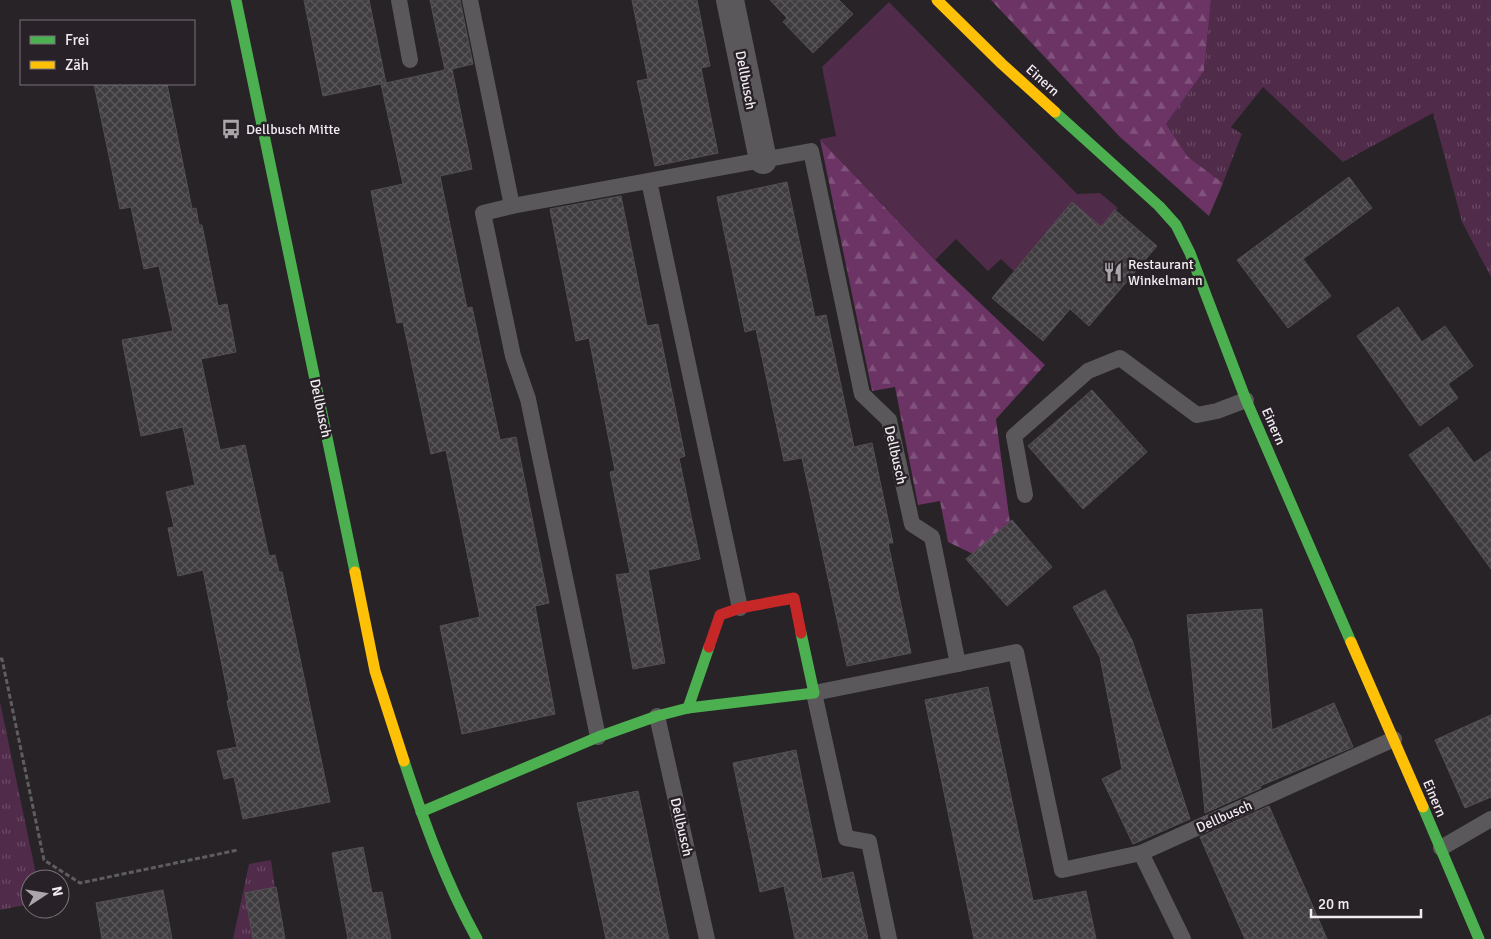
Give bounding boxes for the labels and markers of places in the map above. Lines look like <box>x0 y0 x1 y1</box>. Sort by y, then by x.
bus stop icon: Dellbusch Mitte <box>220 118 242 140</box>
place label: Dellbusch Mitte <box>246 121 340 138</box>
place label: Restaurant Winkelmann <box>1128 256 1203 289</box>
restaurant icon: Restaurant Winkelmann <box>1102 261 1124 283</box>

